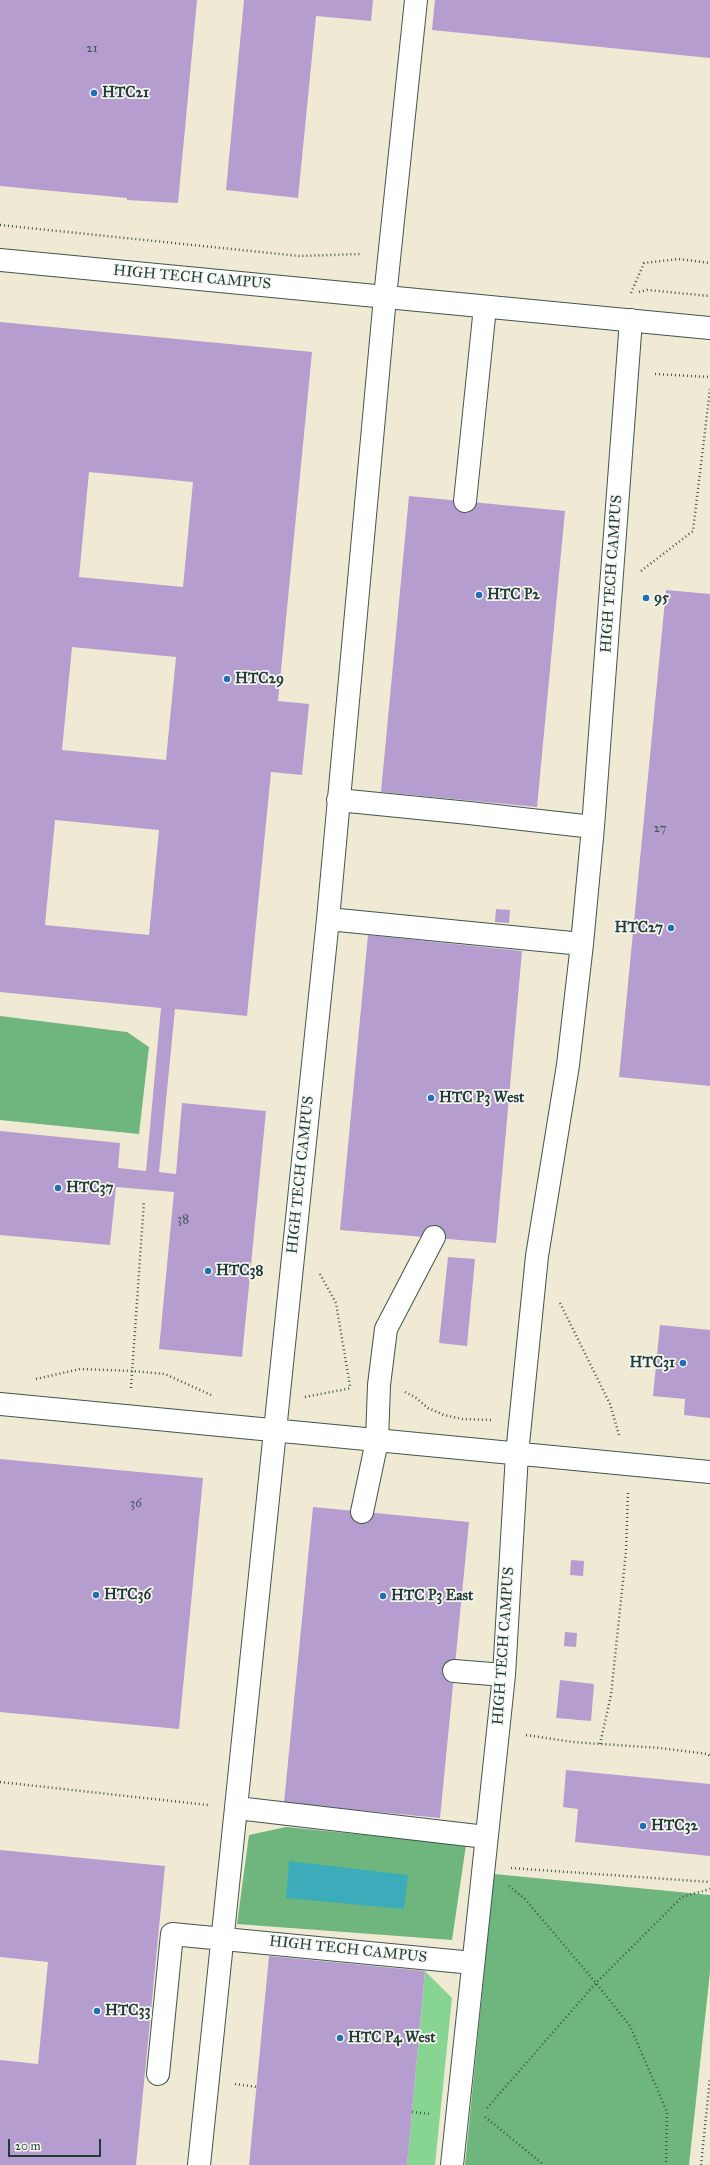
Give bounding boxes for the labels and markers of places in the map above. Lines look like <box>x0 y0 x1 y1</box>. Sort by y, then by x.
place label: HTC21 <box>102 84 149 102</box>
marker: HTC21 <box>89 88 99 98</box>
place label: HTC P2 <box>487 586 540 604</box>
place label: 95 <box>654 589 669 607</box>
marker: HTC P2 <box>474 590 484 600</box>
marker: 95 <box>641 593 651 603</box>
place label: HTC29 <box>235 670 284 688</box>
marker: HTC29 <box>222 674 232 684</box>
place label: HTC27 <box>615 919 663 937</box>
marker: HTC27 <box>666 923 676 933</box>
place label: HTC P3 West <box>439 1089 524 1107</box>
marker: HTC P3 West <box>426 1093 436 1103</box>
place label: HTC37 <box>66 1179 113 1197</box>
marker: HTC37 <box>53 1183 63 1193</box>
place label: HTC38 <box>216 1262 263 1280</box>
marker: HTC38 <box>203 1266 213 1276</box>
place label: HTC31 <box>630 1354 675 1372</box>
marker: HTC31 <box>678 1358 688 1368</box>
place label: HTC36 <box>104 1586 151 1604</box>
place label: HTC P3 East <box>391 1587 473 1605</box>
marker: HTC36 <box>91 1590 101 1600</box>
marker: HTC P3 East <box>378 1591 388 1601</box>
place label: HTC32 <box>651 1817 698 1835</box>
marker: HTC32 <box>638 1821 648 1831</box>
place label: HTC33 <box>105 2002 150 2020</box>
marker: HTC33 <box>92 2006 102 2016</box>
place label: HTC P4 West <box>348 2029 436 2047</box>
marker: HTC P4 West <box>335 2033 345 2043</box>

